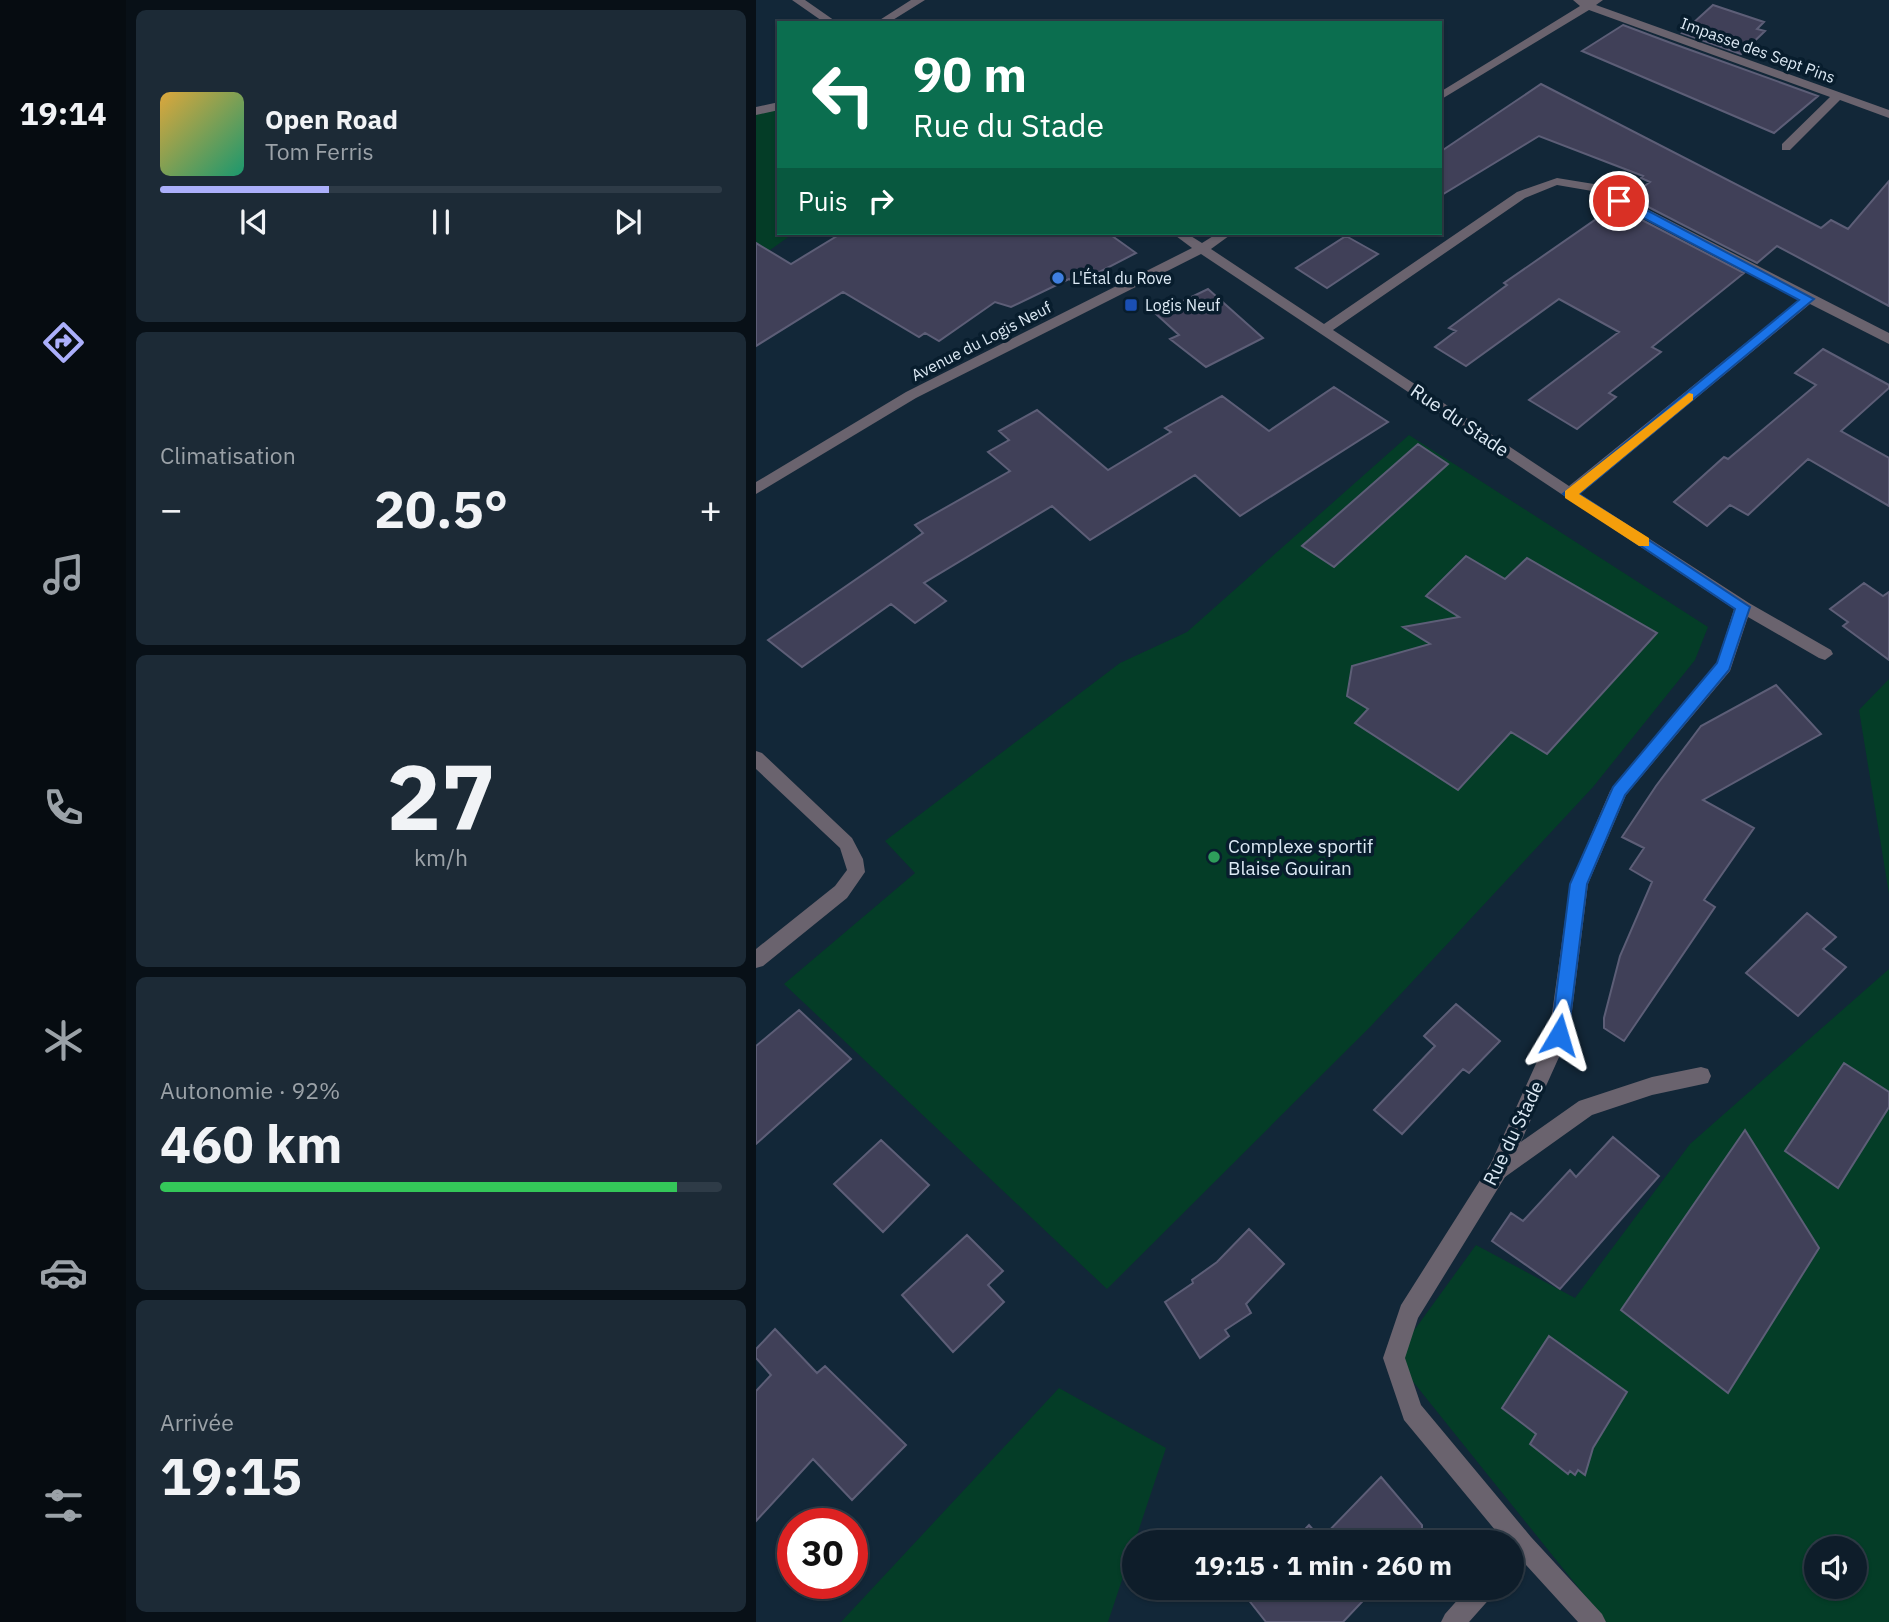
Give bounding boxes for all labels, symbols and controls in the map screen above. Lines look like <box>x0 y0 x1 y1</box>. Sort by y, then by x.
street label: Impasse des Sept Pins <box>1678 13 1838 87</box>
text: 90 m <box>913 42 1027 105</box>
icon: left <box>798 49 889 140</box>
text: 19:14 <box>19 92 107 134</box>
text: Open Road <box>265 102 398 136</box>
text: Rue du Stade <box>913 104 1104 146</box>
text: Tom Ferris <box>265 136 374 166</box>
pin <box>1589 171 1649 231</box>
icon: right <box>862 182 900 220</box>
icon: arrive <box>1600 182 1638 220</box>
text: Puis <box>798 184 848 218</box>
icon: previous <box>235 203 273 241</box>
icon: pause <box>422 203 460 241</box>
icon: next <box>609 203 647 241</box>
place label: L'Étal du Rove <box>1072 267 1172 288</box>
marker: L'Étal du Rove <box>1050 270 1066 286</box>
place label: Logis Neuf <box>1145 295 1220 315</box>
street label: Avenue du Logis Neuf <box>908 297 1054 385</box>
marker: Logis Neuf <box>1123 297 1139 313</box>
icon: directions <box>39 318 88 367</box>
street label: Rue du Stade <box>1406 378 1514 462</box>
text: Climatisation <box>160 440 296 470</box>
text: 20.5° <box>374 475 508 542</box>
text: − <box>160 484 183 533</box>
text: + <box>699 484 722 533</box>
icon: music <box>39 550 88 599</box>
text: 27 <box>386 737 496 855</box>
icon: phone <box>39 783 88 832</box>
place label: Complexe sportif Blaise Gouiran <box>1228 834 1373 880</box>
text: km/h <box>414 842 468 872</box>
marker: Complexe sportif Blaise Gouiran <box>1206 849 1222 865</box>
position arrow <box>1522 998 1596 1072</box>
icon: climate <box>39 1016 88 1065</box>
text: Autonomie · 92% <box>160 1075 340 1105</box>
street label: Rue du Stade <box>1477 1077 1549 1189</box>
text: 460 km <box>160 1110 342 1177</box>
icon: car <box>39 1248 88 1297</box>
text: Arrivée <box>160 1407 234 1437</box>
text: 19:15 <box>160 1442 302 1509</box>
icon: filters <box>39 1481 88 1530</box>
speed limit sign: 30 <box>777 1508 868 1599</box>
map controls <box>1804 1536 1867 1599</box>
button: sound <box>1804 1536 1867 1599</box>
text: 19:15 · 1 min · 260 m <box>1194 1548 1452 1582</box>

